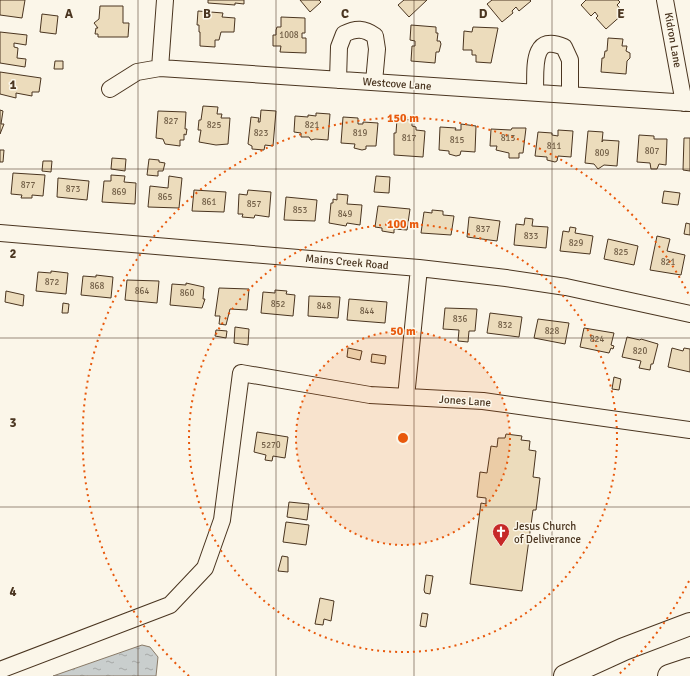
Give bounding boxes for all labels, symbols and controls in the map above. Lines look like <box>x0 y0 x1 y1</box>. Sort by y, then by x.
text: A <box>65 6 74 22</box>
text: B <box>203 6 211 22</box>
text: C <box>341 6 349 22</box>
text: D <box>479 6 488 22</box>
text: E <box>617 6 625 22</box>
street label: Kidron Lane <box>662 11 684 69</box>
house number: 1008 <box>279 30 299 41</box>
street label: Westcove Lane <box>362 75 432 93</box>
text: 1 <box>9 77 17 93</box>
text: 150 m <box>387 111 419 126</box>
house number: 827 <box>164 116 178 127</box>
house number: 825 <box>207 120 221 131</box>
house number: 821 <box>305 120 319 131</box>
house number: 823 <box>254 128 268 139</box>
house number: 819 <box>353 128 367 139</box>
house number: 817 <box>402 133 416 144</box>
house number: 813 <box>501 133 515 144</box>
house number: 815 <box>450 135 464 146</box>
house number: 811 <box>547 141 561 152</box>
house number: 807 <box>645 146 659 157</box>
house number: 809 <box>595 148 609 159</box>
house number: 877 <box>21 180 35 191</box>
house number: 873 <box>66 184 80 195</box>
house number: 869 <box>112 187 126 198</box>
house number: 865 <box>158 192 172 203</box>
house number: 861 <box>202 197 216 208</box>
house number: 857 <box>247 199 261 210</box>
house number: 853 <box>293 205 307 216</box>
house number: 849 <box>338 209 352 220</box>
text: 100 m <box>387 217 419 232</box>
house number: 837 <box>476 224 490 235</box>
house number: 833 <box>524 231 538 242</box>
house number: 829 <box>569 238 583 249</box>
text: 2 <box>9 246 17 262</box>
house number: 825 <box>614 247 628 258</box>
street label: Mains Creek Road <box>305 252 389 272</box>
house number: 821 <box>661 257 675 268</box>
house number: 872 <box>45 277 59 288</box>
house number: 868 <box>90 281 104 292</box>
house number: 864 <box>135 286 149 297</box>
house number: 860 <box>180 288 194 299</box>
house number: 852 <box>271 299 285 310</box>
house number: 848 <box>317 301 331 312</box>
house number: 844 <box>360 306 374 317</box>
house number: 836 <box>453 314 467 325</box>
house number: 832 <box>498 320 512 331</box>
text: 50 m <box>390 324 416 339</box>
house number: 828 <box>545 326 559 337</box>
house number: 824 <box>590 334 604 345</box>
house number: 820 <box>633 346 647 357</box>
street label: Jones Lane <box>439 393 491 409</box>
text: 3 <box>9 415 17 431</box>
centre of rings <box>396 431 410 445</box>
house number: 5270 <box>261 440 281 451</box>
place label: Jesus Church of Deliverance <box>514 520 581 546</box>
church icon: Jesus Church of Deliverance <box>491 522 511 547</box>
text: 4 <box>9 584 17 600</box>

